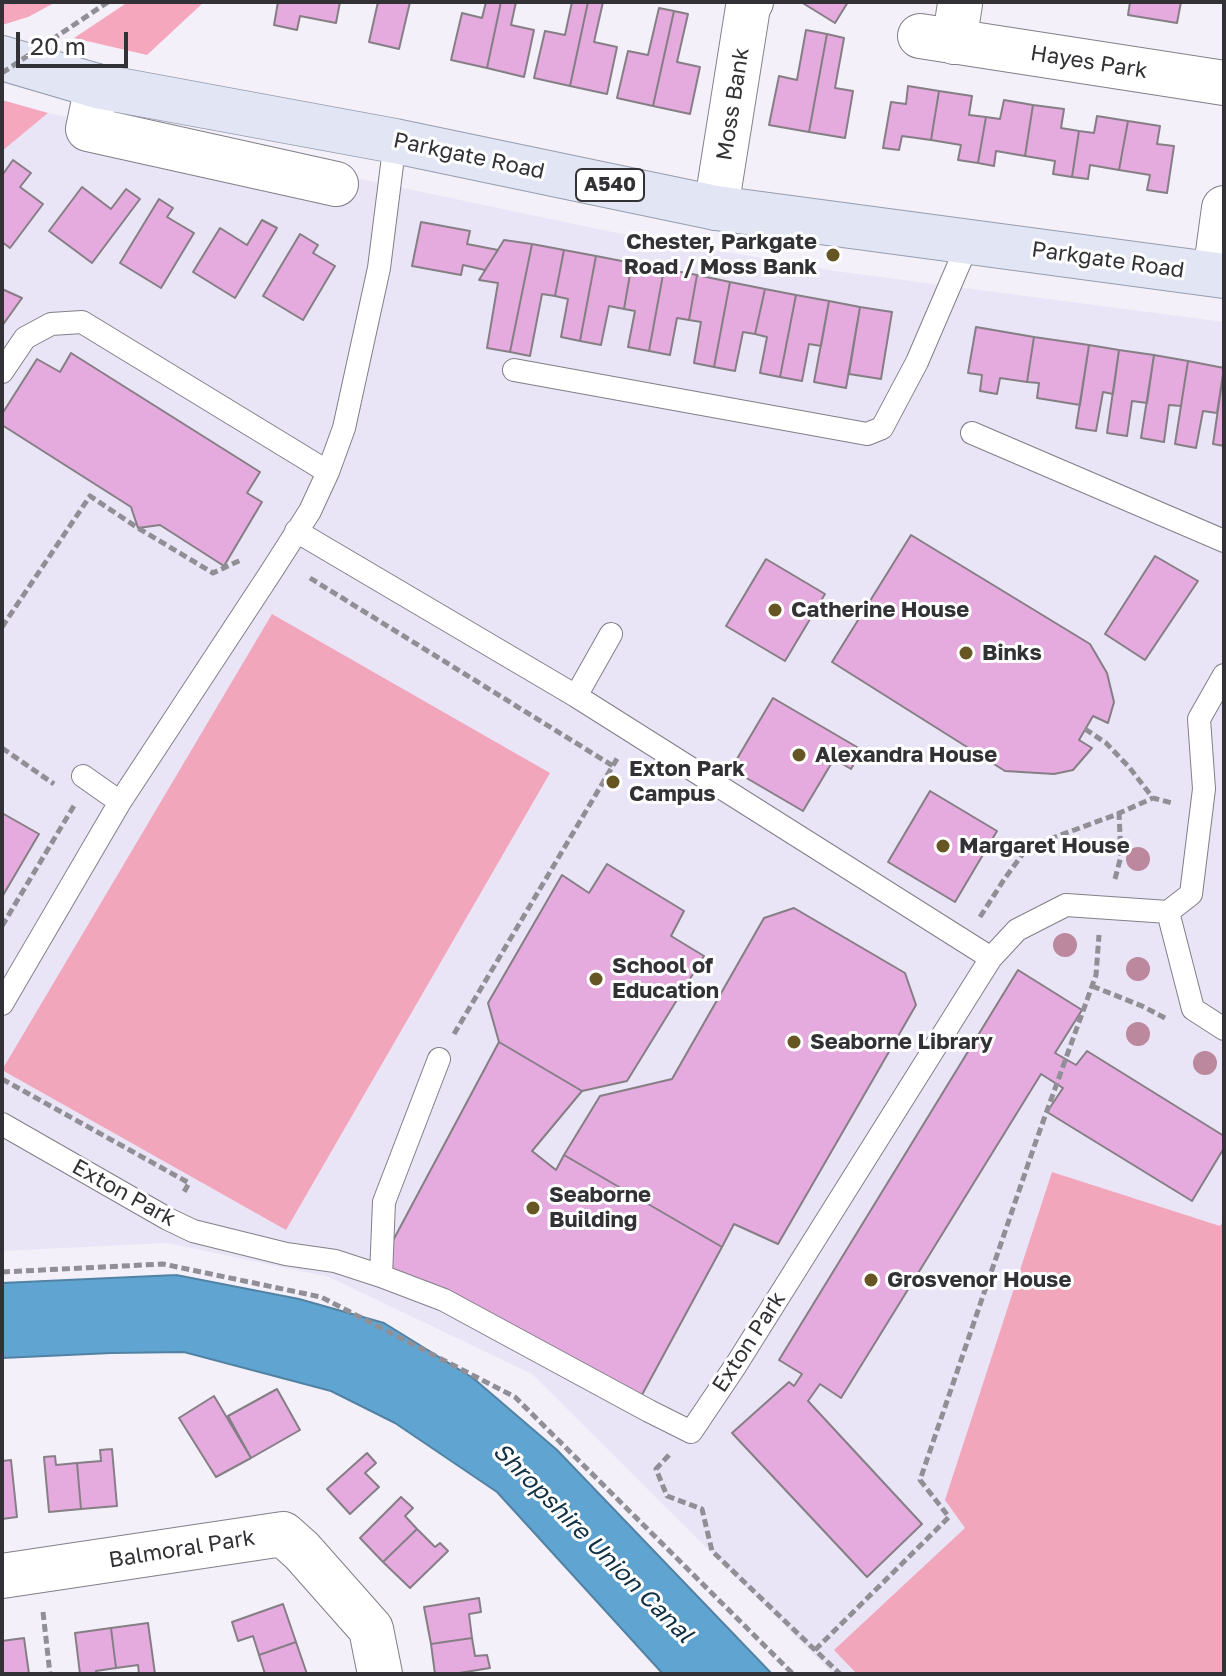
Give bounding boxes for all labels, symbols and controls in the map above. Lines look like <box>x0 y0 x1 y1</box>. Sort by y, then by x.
scale bar <box>20 16 132 66</box>
text: 20 m <box>30 31 86 60</box>
street label: Hayes Park <box>1029 40 1149 84</box>
street label: Moss Bank <box>711 46 755 162</box>
street label: Parkgate Road <box>391 127 547 185</box>
road number: A540 <box>576 169 644 201</box>
place label: Chester, Parkgate Road / Moss Bank <box>624 229 817 280</box>
street label: Parkgate Road <box>1030 236 1186 284</box>
marker: Chester, Parkgate Road / Moss Bank <box>824 246 842 264</box>
place label: Catherine House <box>791 597 969 623</box>
marker: Catherine House <box>766 601 784 619</box>
place label: Binks <box>982 640 1042 666</box>
marker: Binks <box>957 644 975 662</box>
place label: Alexandra House <box>815 742 997 768</box>
marker: Alexandra House <box>790 746 808 764</box>
place label: Exton Park Campus <box>629 756 745 808</box>
marker: Exton Park Campus <box>604 773 622 791</box>
place label: Margaret House <box>959 833 1130 859</box>
marker: Margaret House <box>934 837 952 855</box>
place label: School of Education <box>612 953 719 1004</box>
marker: School of Education <box>587 970 605 988</box>
place label: Seaborne Library <box>810 1029 993 1055</box>
marker: Seaborne Library <box>785 1033 803 1051</box>
street label: Exton Park <box>67 1154 181 1232</box>
place label: Seaborne Building <box>549 1182 651 1234</box>
marker: Seaborne Building <box>524 1199 542 1217</box>
place label: Grosvenor House <box>887 1267 1071 1293</box>
marker: Grosvenor House <box>862 1271 880 1289</box>
street label: Exton Park <box>707 1287 791 1397</box>
water label: Shropshire Union Canal <box>487 1437 699 1649</box>
street label: Balmoral Park <box>107 1524 257 1574</box>

